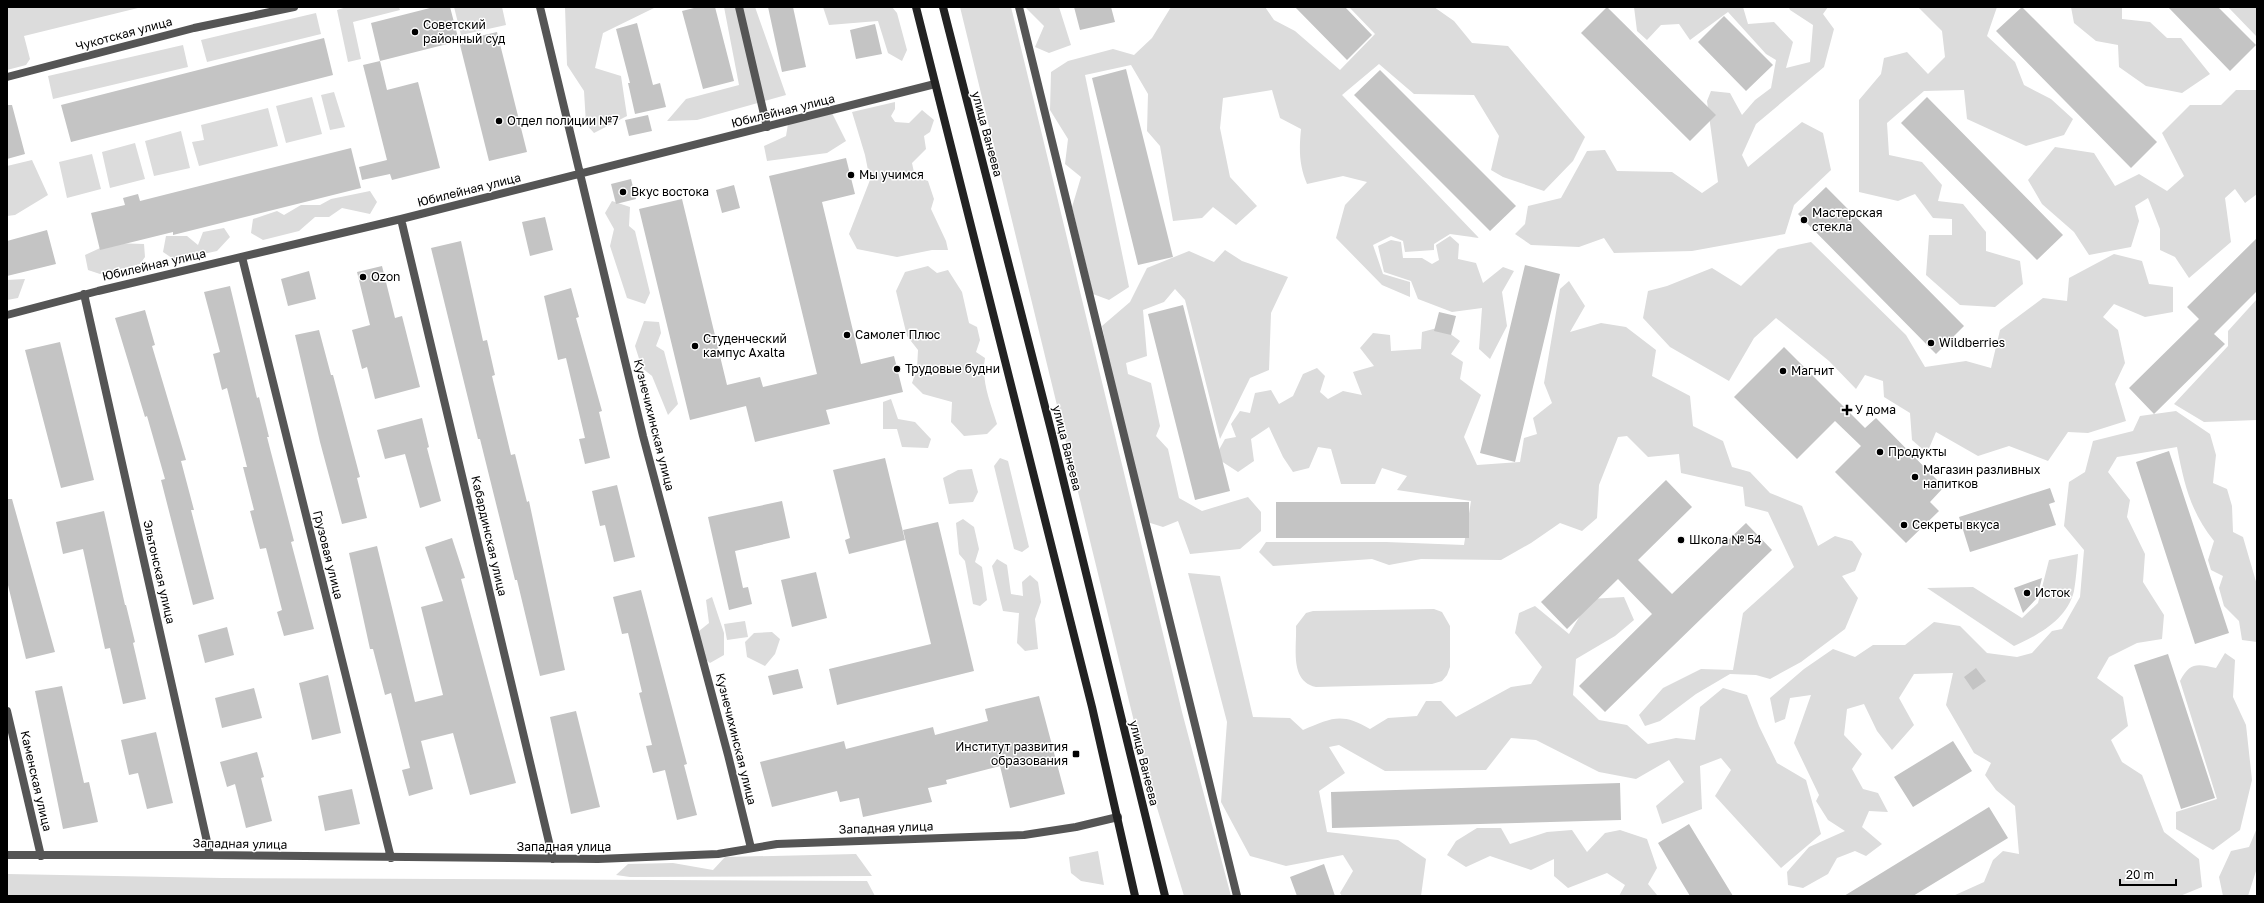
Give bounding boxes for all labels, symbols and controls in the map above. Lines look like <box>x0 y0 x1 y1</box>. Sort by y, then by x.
street label: Чукотская улица <box>74 13 174 54</box>
place label: Советский районный суд <box>423 17 505 46</box>
marker: Советский районный суд <box>410 27 420 37</box>
street label: Юбилейная улица <box>730 90 836 131</box>
street label: улица Ванеева <box>969 90 1006 178</box>
place label: Отдел полиции №7 <box>507 113 619 128</box>
marker: Отдел полиции №7 <box>494 116 504 126</box>
place label: Мы учимся <box>859 167 924 182</box>
street label: Юбилейная улица <box>416 169 522 210</box>
marker: Мы учимся <box>846 170 856 180</box>
place label: Вкус востока <box>631 184 709 199</box>
marker: Вкус востока <box>618 187 628 197</box>
place label: Мастерская стекла <box>1812 205 1883 234</box>
marker: Мастерская стекла <box>1799 215 1809 225</box>
street label: Юбилейная улица <box>100 245 207 284</box>
place label: Ozon <box>371 269 400 284</box>
marker: Ozon <box>358 272 368 282</box>
place label: Самолет Плюс <box>855 327 941 342</box>
marker: Самолет Плюс <box>842 330 852 340</box>
place label: Студенческий кампус Axalta <box>703 331 787 360</box>
place label: Wildberries <box>1939 335 2005 350</box>
marker: Wildberries <box>1926 338 1936 348</box>
marker: Студенческий кампус Axalta <box>690 341 700 351</box>
street label: Кузнечихинская улица <box>631 357 678 492</box>
place label: Трудовые будни <box>905 361 1000 376</box>
place label: Магнит <box>1791 363 1834 378</box>
marker: Трудовые будни <box>892 364 902 374</box>
marker: Магнит <box>1778 366 1788 376</box>
place label: У дома <box>1855 402 1896 417</box>
street label: улица Ванеева <box>1050 403 1085 492</box>
marker: У дома <box>1842 405 1852 415</box>
place label: Продукты <box>1888 444 1947 459</box>
marker: Продукты <box>1875 447 1885 457</box>
place label: Магазин разливных напитков <box>1923 462 2041 491</box>
marker: Магазин разливных напитков <box>1910 472 1920 482</box>
street label: Кабардинская улица <box>468 474 511 598</box>
street label: Грузовая улица <box>310 509 347 601</box>
place label: Секреты вкуса <box>1912 517 1999 532</box>
street label: Эльтонская улица <box>140 519 179 625</box>
marker: Секреты вкуса <box>1899 520 1909 530</box>
place label: Школа № 54 <box>1689 532 1762 547</box>
marker: Школа № 54 <box>1676 535 1686 545</box>
place label: Исток <box>2035 585 2071 600</box>
marker: Исток <box>2022 588 2032 598</box>
street label: Кузнечихинская улица <box>713 671 760 806</box>
street label: улица Ванеева <box>1127 718 1162 807</box>
street label: Каменская улица <box>18 729 55 833</box>
place label: Институт развития образования <box>955 739 1068 768</box>
marker: Институт развития образования <box>1071 749 1081 759</box>
street label: Западная улица <box>838 818 934 837</box>
street label: Западная улица <box>192 835 288 852</box>
street label: Западная улица <box>517 839 611 854</box>
scale bar <box>2120 861 2176 887</box>
text: 20 m <box>2126 867 2154 882</box>

